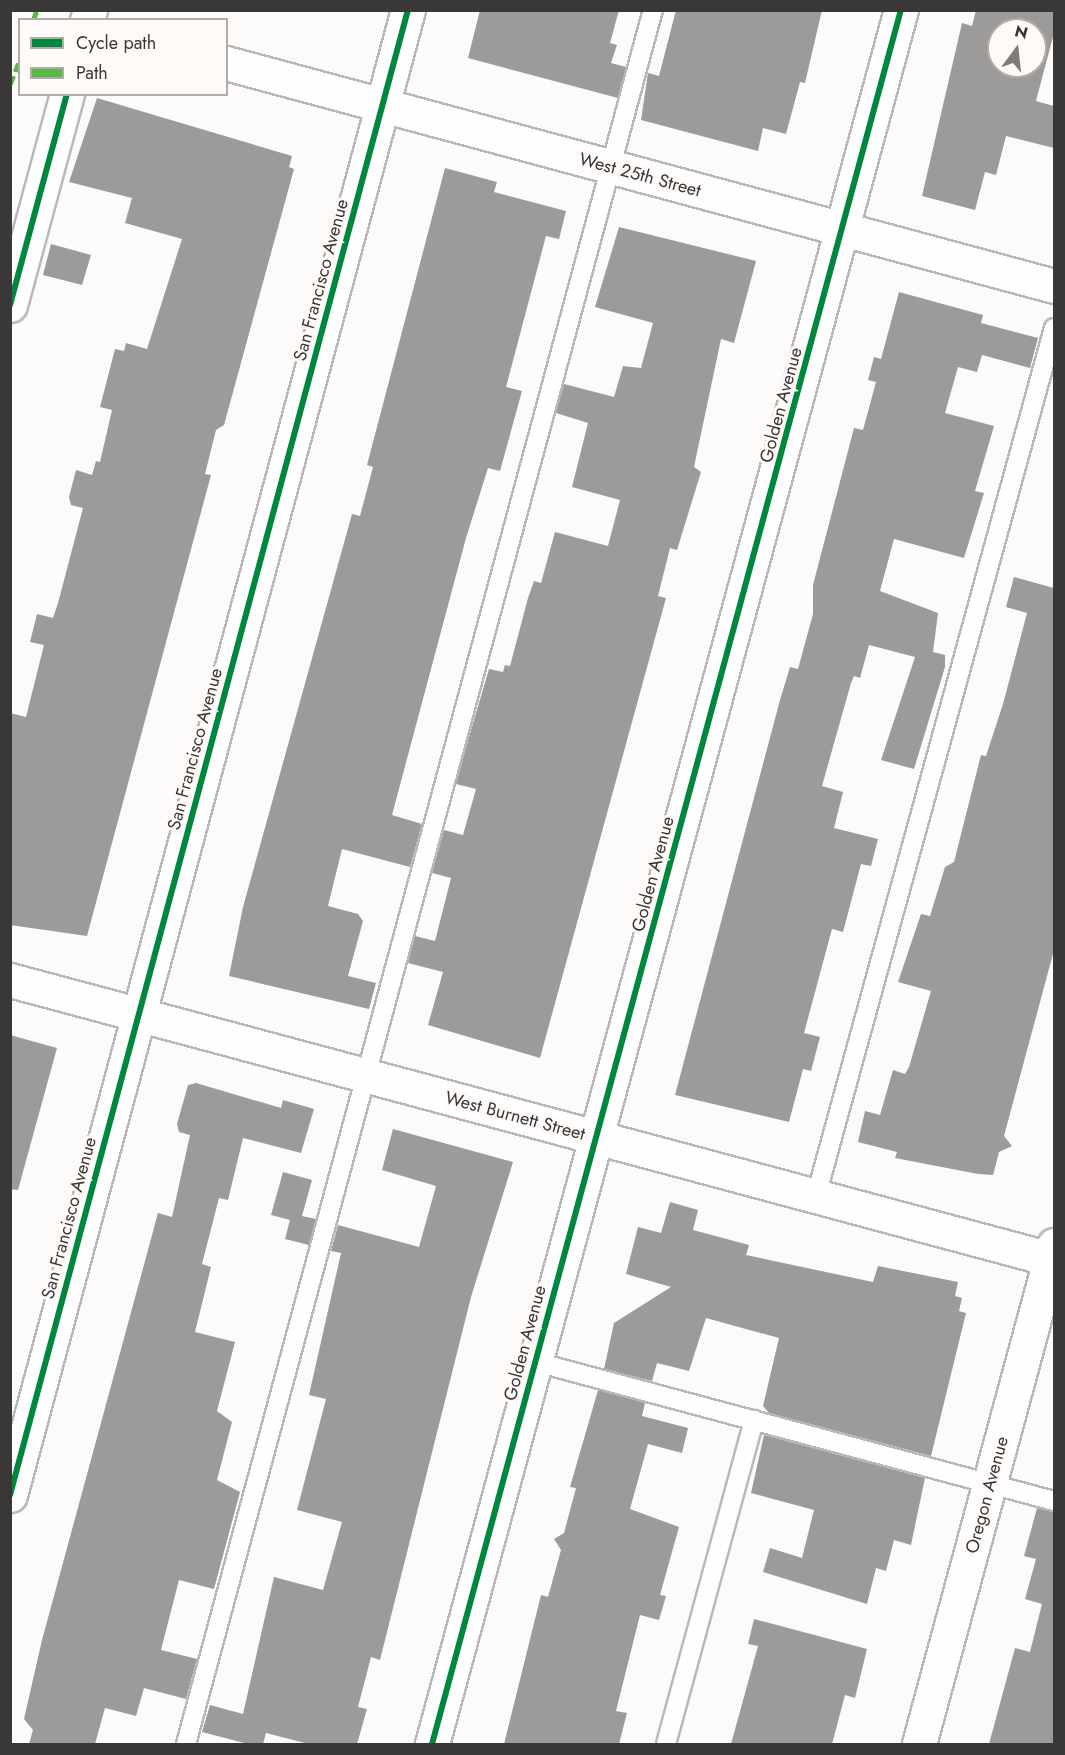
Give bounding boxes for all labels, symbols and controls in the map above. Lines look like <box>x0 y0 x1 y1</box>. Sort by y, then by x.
legend <box>18 18 228 96</box>
north arrow <box>987 18 1047 78</box>
text: N <box>1012 19 1030 45</box>
text: Cycle path <box>76 30 156 56</box>
text: Path <box>76 60 108 86</box>
street label: West 25th Street <box>577 148 703 202</box>
street label: San Francisco Avenue <box>289 197 353 363</box>
street label: Golden Avenue <box>755 345 807 465</box>
street label: San Francisco Avenue <box>163 666 227 832</box>
street label: Golden Avenue <box>627 814 679 934</box>
street label: West Burnett Street <box>443 1087 587 1145</box>
street label: San Francisco Avenue <box>37 1135 101 1301</box>
street label: Golden Avenue <box>499 1283 551 1403</box>
street label: Oregon Avenue <box>961 1434 1013 1556</box>

